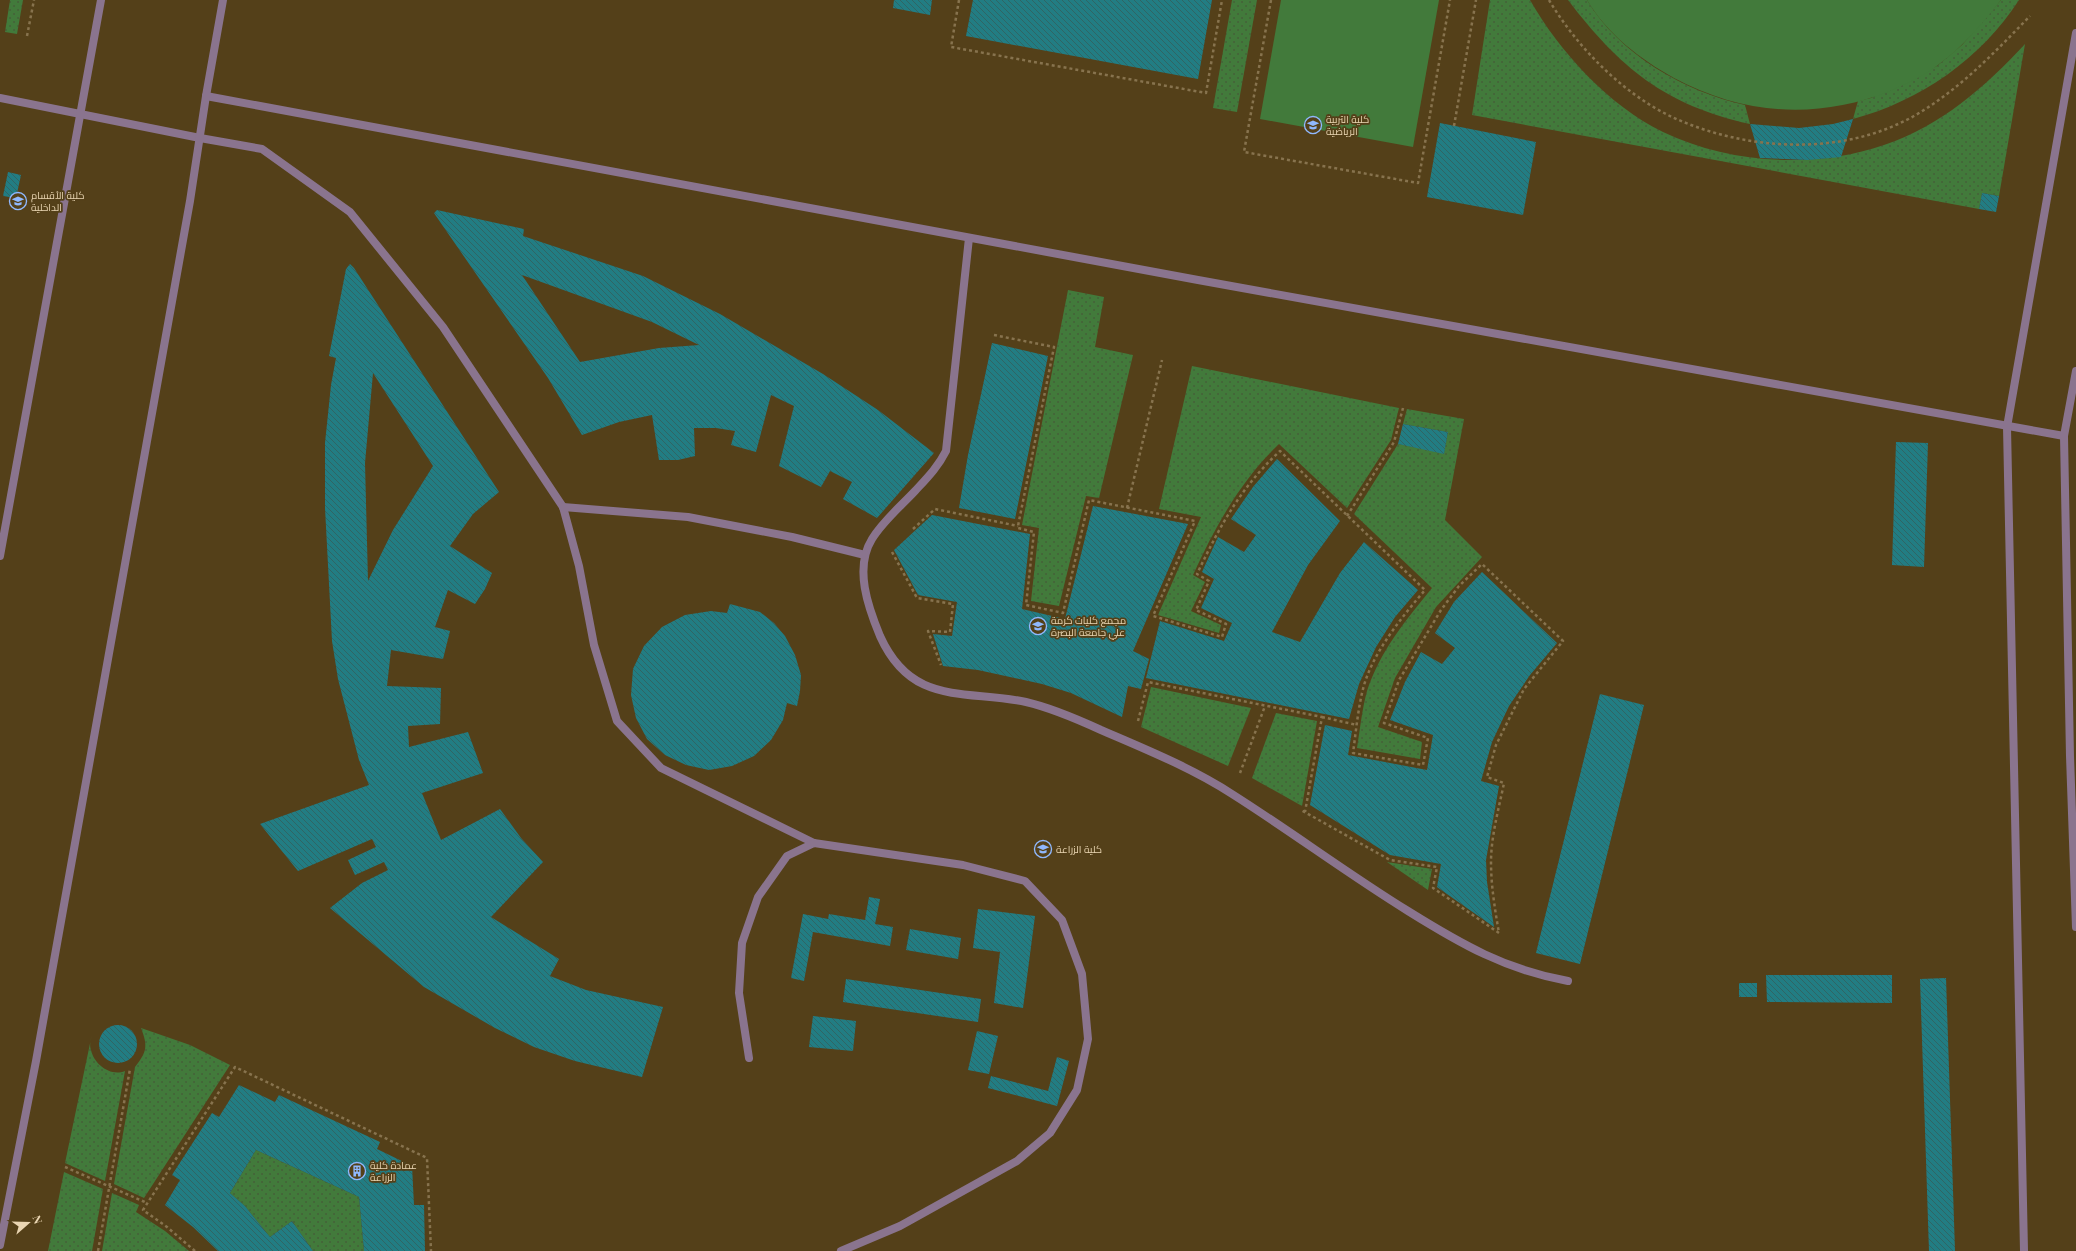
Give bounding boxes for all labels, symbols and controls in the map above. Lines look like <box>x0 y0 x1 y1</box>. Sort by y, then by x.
place label: كلية التربية الرياضية <box>1326 112 1369 138</box>
school or university icon: كلية التربية الرياضية <box>1303 115 1323 135</box>
place label: كلية الأقسام الداخلية <box>31 188 85 214</box>
school or university icon: كلية الأقسام الداخلية <box>8 191 28 211</box>
place label: مجمع كليات كرمة علي جامعة البصرة <box>1051 613 1126 640</box>
school or university icon: مجمع كليات كرمة علي جامعة البصرة <box>1028 616 1048 636</box>
school or university icon: كلية الزراعة <box>1033 839 1053 859</box>
place label: كلية الزراعة <box>1056 842 1102 856</box>
place label: عمادة كلية الزراعة <box>370 1158 417 1184</box>
building icon: عمادة كلية الزراعة <box>347 1161 367 1181</box>
north arrow <box>8 1203 48 1243</box>
text: N <box>29 1213 46 1226</box>

